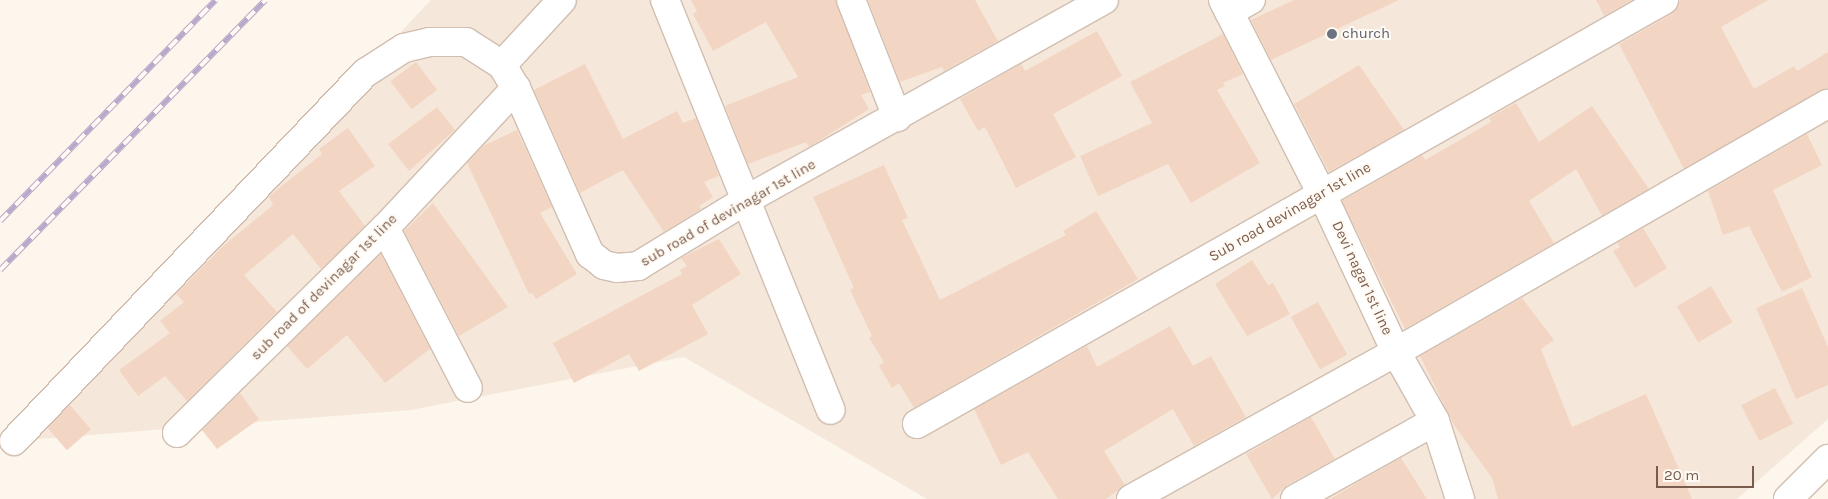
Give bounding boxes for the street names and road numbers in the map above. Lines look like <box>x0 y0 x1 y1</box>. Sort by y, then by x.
street label: sub road of devinagar 1st line <box>637 155 819 271</box>
street label: Sub road devinagar 1st line <box>1206 158 1374 266</box>
street label: sub road of devinagar 1st line <box>247 210 401 364</box>
street label: Devi nagar 1st line <box>1328 218 1396 338</box>

